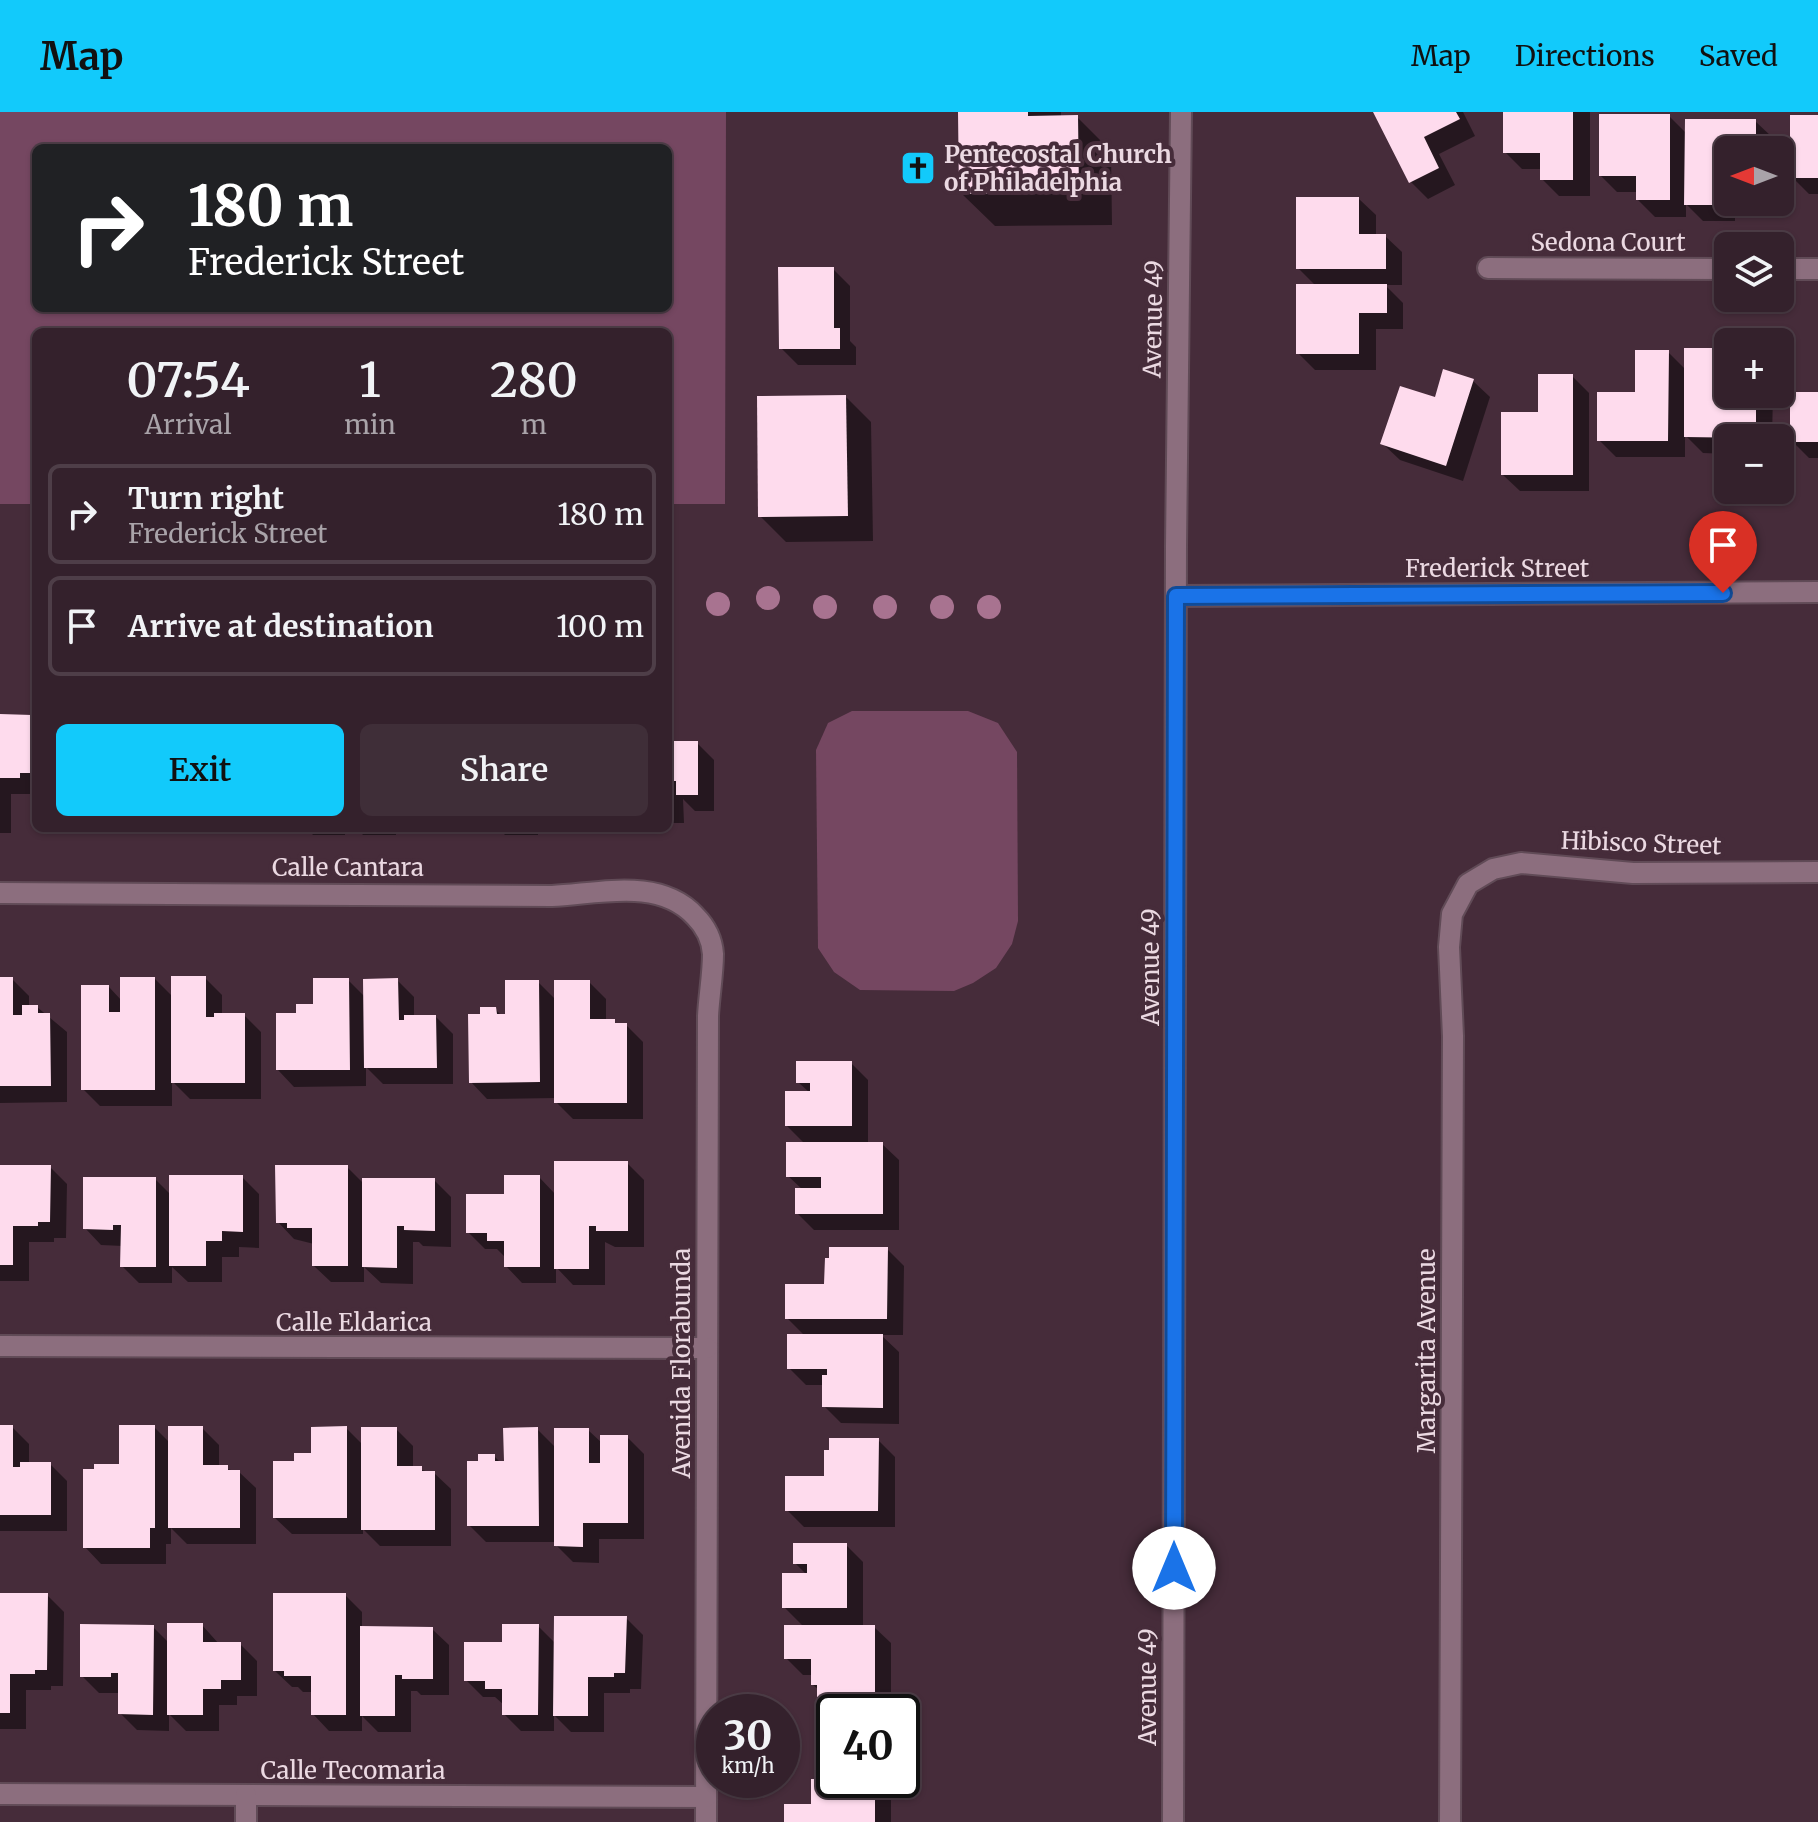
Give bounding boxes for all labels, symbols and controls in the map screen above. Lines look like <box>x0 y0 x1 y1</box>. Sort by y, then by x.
text: Map <box>40 33 124 80</box>
text: Map <box>1411 38 1471 74</box>
text: Directions <box>1515 38 1655 74</box>
text: Saved <box>1699 38 1778 74</box>
north arrow <box>1714 136 1794 216</box>
map controls <box>1714 136 1794 504</box>
place label: Pentecostal Church of Philadelphia <box>944 139 1172 198</box>
church icon: Pentecostal Church of Philadelphia <box>899 149 937 187</box>
text: 180 m <box>188 171 353 241</box>
icon: right <box>56 176 160 280</box>
street label: Sedona Court <box>1530 227 1686 258</box>
button: layers <box>1714 232 1794 312</box>
text: Frederick Street <box>188 240 464 285</box>
street label: Avenue 49 <box>1136 260 1170 379</box>
button: + <box>1714 328 1794 408</box>
text: 07:54 <box>126 350 250 410</box>
text: 1 <box>359 350 381 410</box>
text: 280 <box>490 350 578 410</box>
text: Arrival <box>145 408 231 441</box>
text: min <box>344 408 396 441</box>
text: m <box>521 408 547 441</box>
button: − <box>1714 424 1794 504</box>
text: Turn right <box>128 479 284 517</box>
icon: right <box>60 492 104 536</box>
text: 180 m <box>557 495 644 533</box>
pin <box>1689 511 1757 593</box>
text: Frederick Street <box>128 517 328 550</box>
icon: arrive <box>1701 523 1745 567</box>
street label: Frederick Street <box>1405 553 1590 584</box>
icon: arrive <box>60 604 104 648</box>
text: Arrive at destination <box>128 607 434 645</box>
text: 100 m <box>556 607 644 645</box>
button: Exit <box>56 724 344 816</box>
button: Share <box>360 724 648 816</box>
street label: Hibisco Street <box>1560 825 1722 861</box>
street label: Calle Cantara <box>272 852 424 883</box>
street label: Avenue 49 <box>1135 908 1166 1027</box>
street label: Avenida Florabunda <box>666 1248 697 1479</box>
street label: Margarita Avenue <box>1411 1249 1442 1453</box>
street label: Calle Eldarica <box>276 1307 432 1338</box>
position arrow <box>1132 1526 1216 1610</box>
street label: Avenue 49 <box>1132 1628 1163 1747</box>
speed limit sign: 40 <box>816 1694 920 1798</box>
text: 30 <box>724 1711 772 1761</box>
text: km/h <box>722 1753 774 1778</box>
street label: Calle Tecomaria <box>261 1755 446 1786</box>

